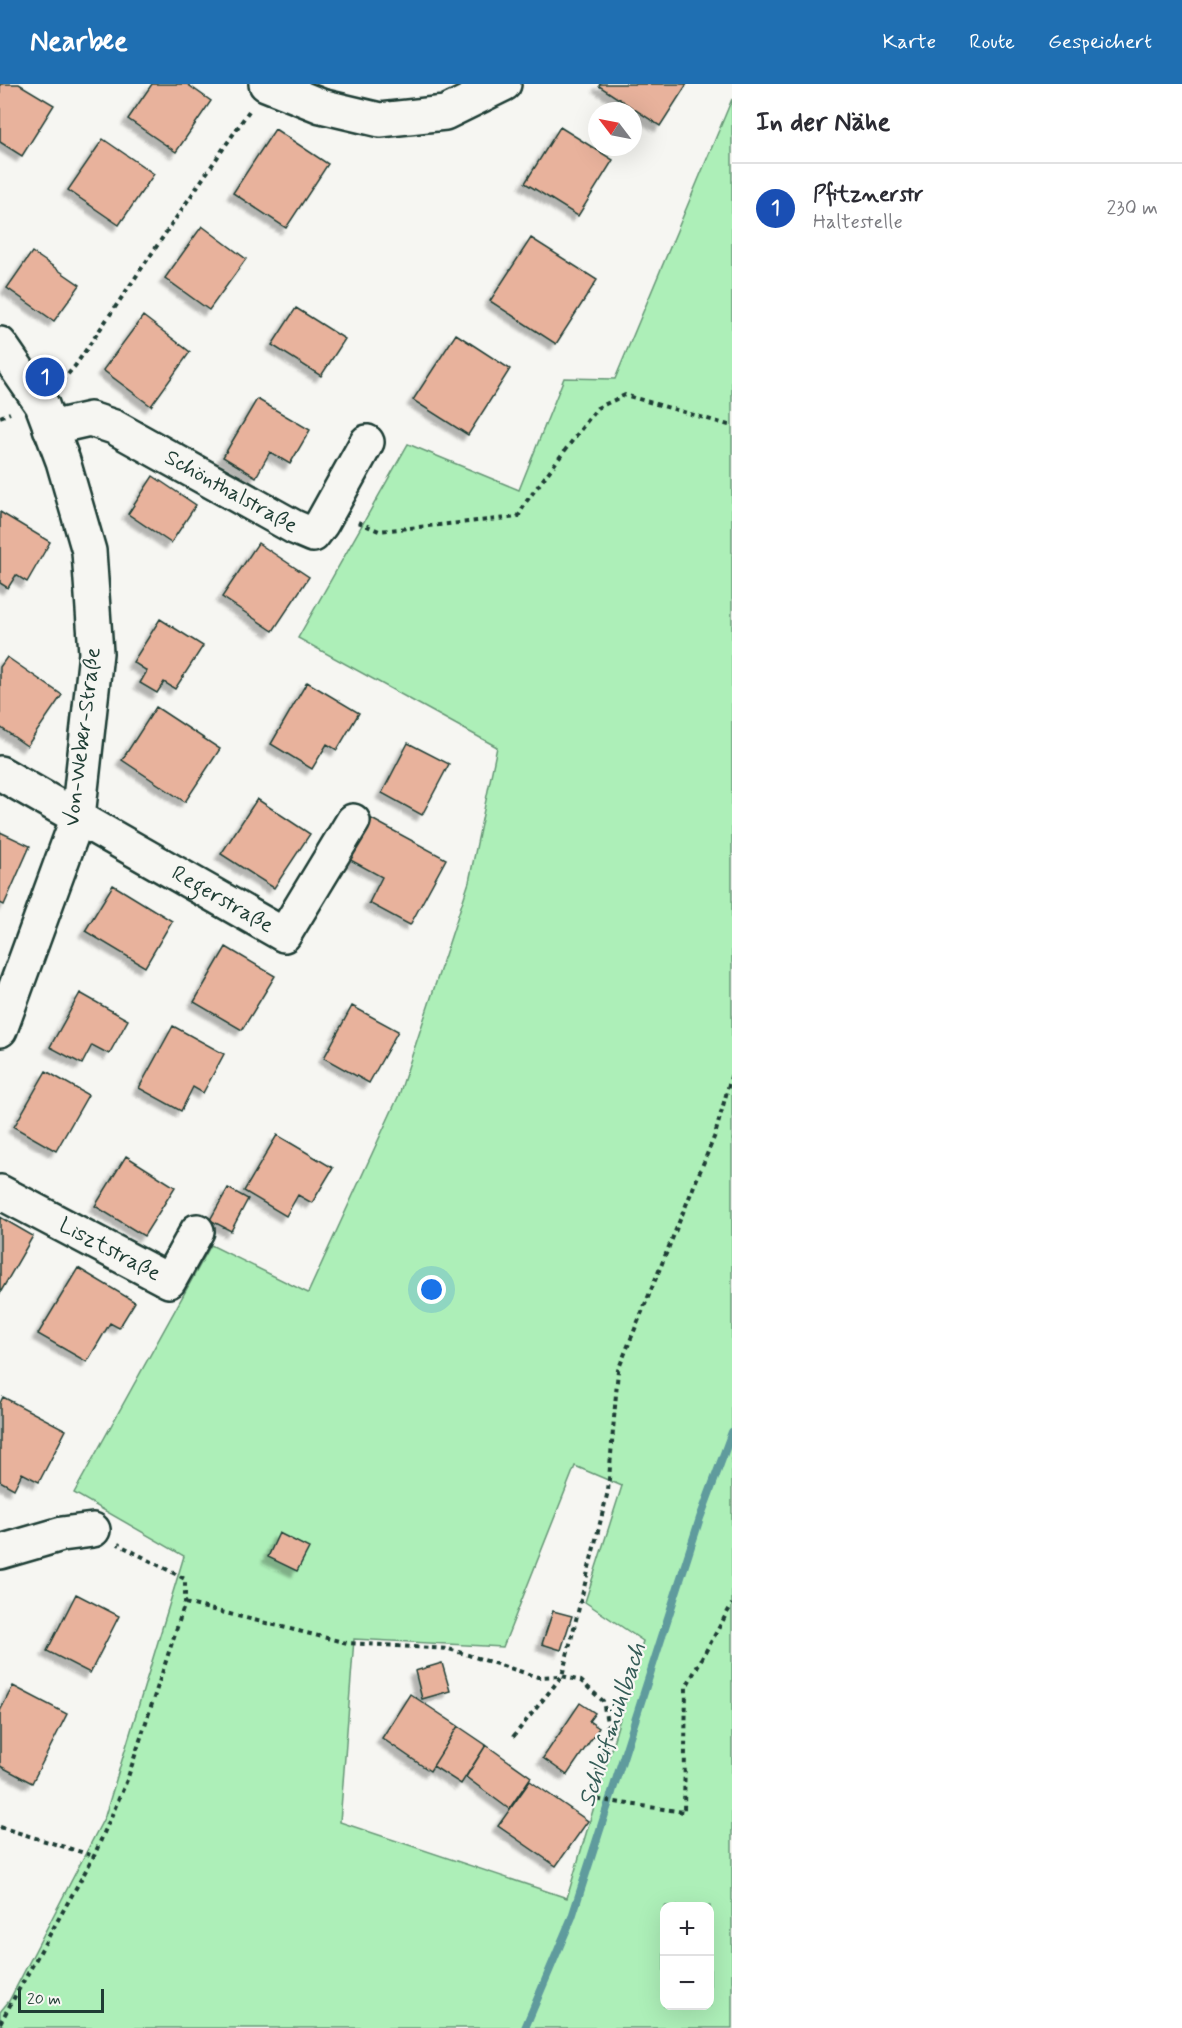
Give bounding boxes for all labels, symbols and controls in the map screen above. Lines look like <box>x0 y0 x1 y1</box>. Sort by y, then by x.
text: Nearbee <box>30 24 128 61</box>
text: Karte <box>883 28 936 56</box>
text: Route <box>969 28 1015 56</box>
text: Gespeichert <box>1048 28 1152 56</box>
north arrow <box>588 102 642 156</box>
text: In der Nähe <box>756 106 890 140</box>
text: Pfitznerstr <box>813 181 924 209</box>
text: 1 <box>771 195 780 222</box>
text: 230 m <box>1106 195 1158 222</box>
text: Haltestelle <box>813 209 903 236</box>
pin: 1 <box>26 354 64 400</box>
street label: Schönthalstraße <box>159 444 303 540</box>
street label: Von-Weber-Straße <box>58 646 108 828</box>
street label: Regerstraße <box>166 860 278 940</box>
street label: Lisztstraße <box>54 1211 166 1288</box>
your location <box>417 1275 446 1304</box>
water label: Schleifmühlbach <box>572 1639 654 1811</box>
map controls <box>660 1902 714 2010</box>
button: + <box>660 1902 714 1956</box>
button: − <box>660 1956 714 2010</box>
scale bar <box>18 1986 104 2014</box>
text: 20 m <box>27 1989 61 2010</box>

